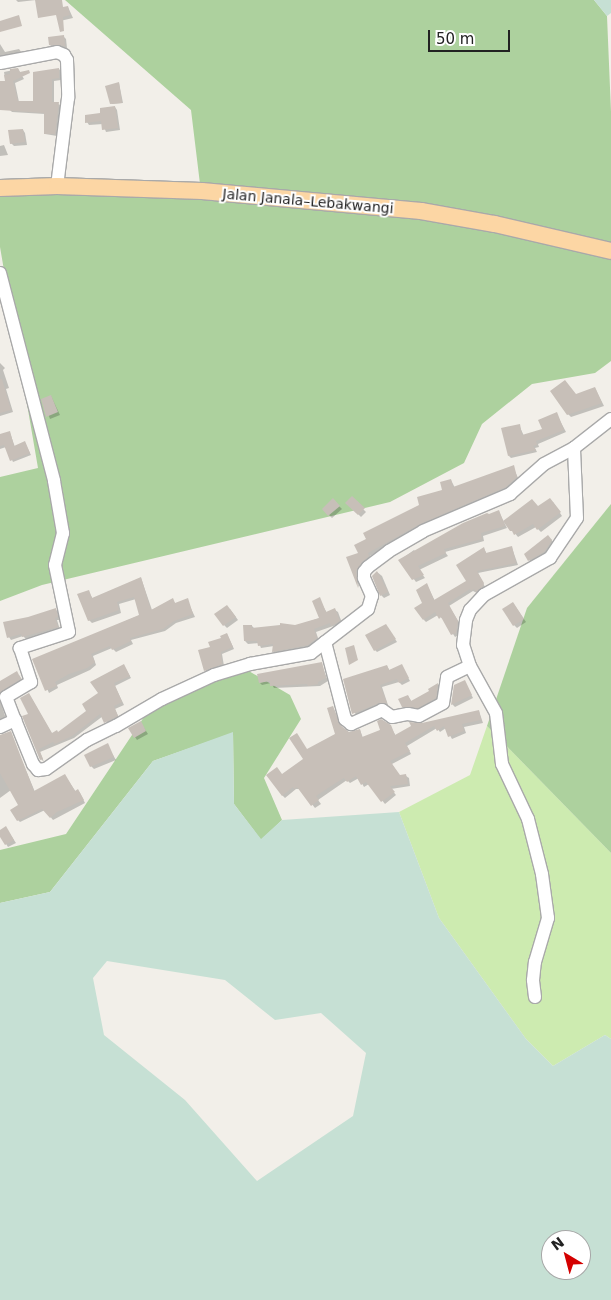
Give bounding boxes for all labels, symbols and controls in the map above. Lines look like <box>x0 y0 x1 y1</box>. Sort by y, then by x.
scale bar <box>431 20 514 52</box>
text: 50 m <box>436 30 474 48</box>
street label: Jalan Janala–Lebakwangi <box>222 185 394 217</box>
north arrow <box>541 1230 591 1280</box>
text: N <box>548 1234 567 1254</box>

